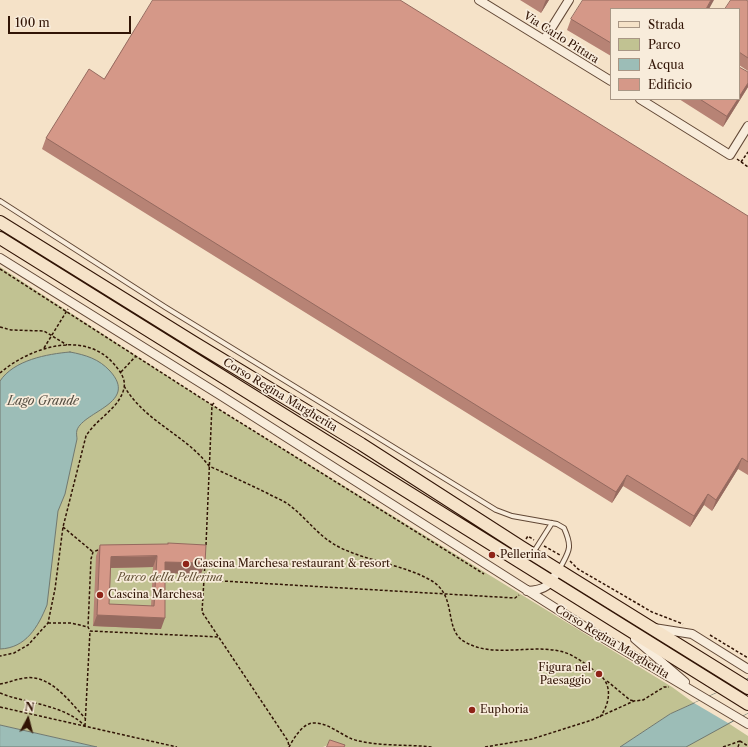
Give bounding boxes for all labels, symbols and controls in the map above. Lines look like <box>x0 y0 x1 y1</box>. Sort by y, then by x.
scale bar <box>10 8 133 34</box>
legend <box>610 8 740 100</box>
street label: Via Carlo Pittara <box>521 9 601 67</box>
text: 100 m <box>15 15 50 30</box>
text: Strada <box>648 17 684 32</box>
text: Parco <box>648 37 681 52</box>
text: Acqua <box>648 57 684 72</box>
text: Edificio <box>648 77 692 92</box>
street label: Corso Regina Margherita <box>220 356 340 434</box>
water label: Lago Grande <box>7 395 79 409</box>
place label: Pellerina <box>500 548 547 562</box>
marker: Pellerina <box>487 550 497 560</box>
place label: Cascina Marchesa restaurant & resort <box>194 557 390 571</box>
marker: Cascina Marchesa restaurant & resort <box>181 559 191 569</box>
park label: Parco della Pellerina <box>117 571 223 585</box>
place label: Cascina Marchesa <box>108 588 203 602</box>
marker: Cascina Marchesa <box>95 590 105 600</box>
street label: Corso Regina Margherita <box>552 603 672 681</box>
place label: Figura nel Paesaggio <box>538 661 591 687</box>
marker: Figura nel Paesaggio <box>594 669 604 679</box>
north arrow <box>8 699 48 739</box>
text: N <box>24 700 35 715</box>
place label: Euphoria <box>480 703 529 717</box>
marker: Euphoria <box>467 705 477 715</box>

